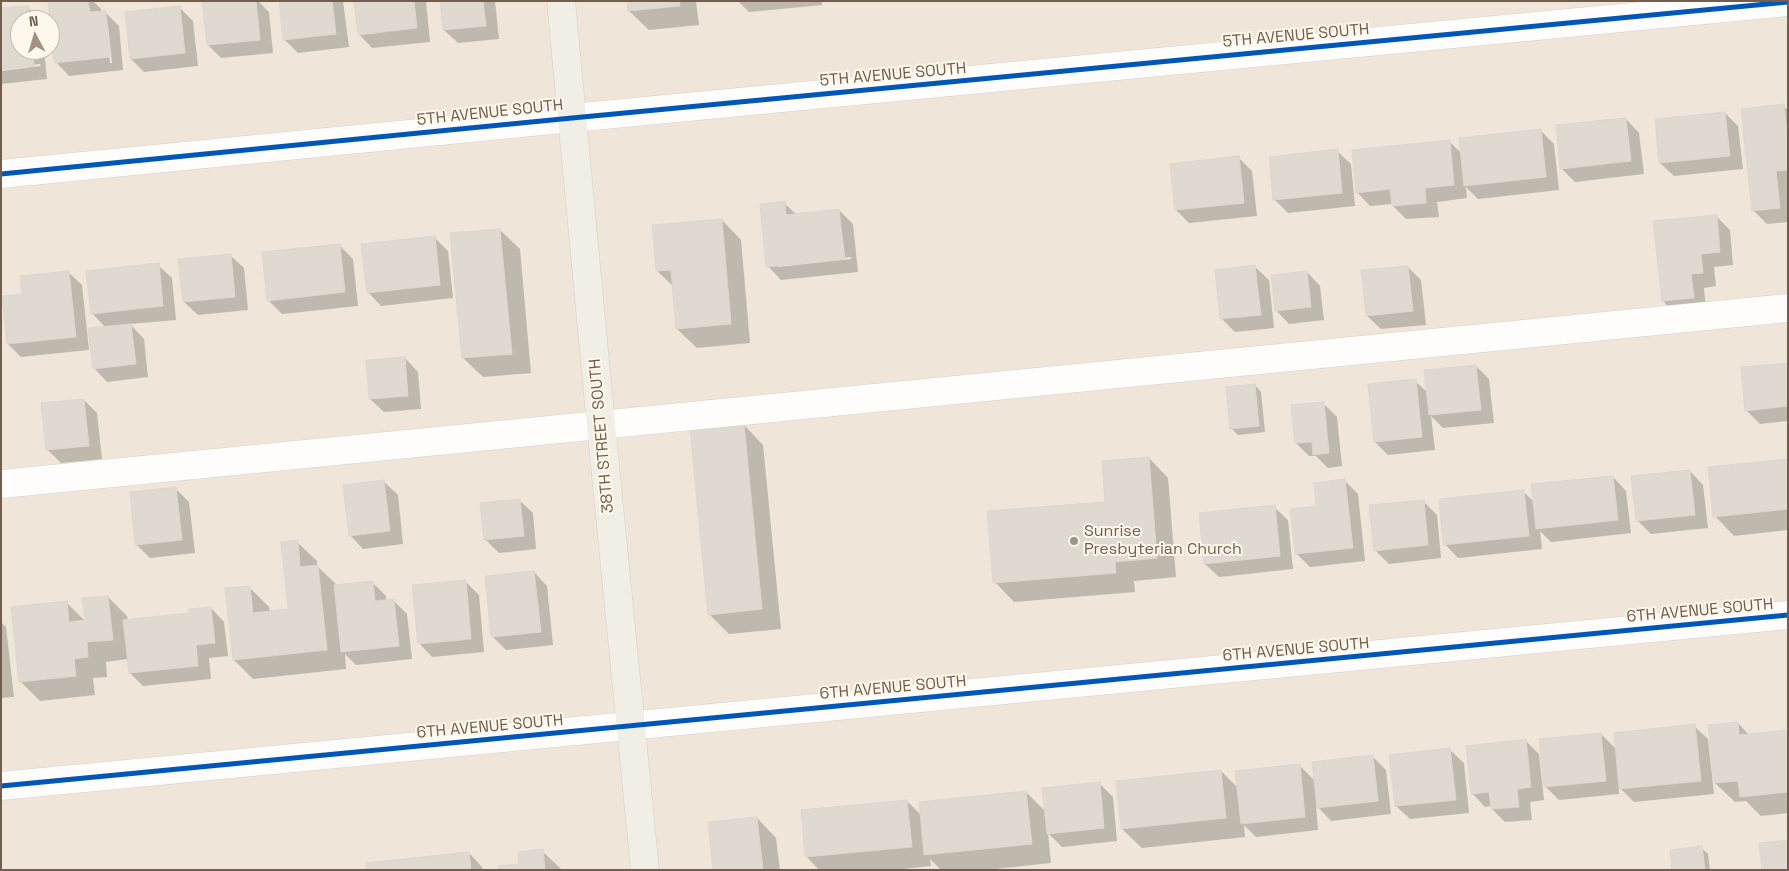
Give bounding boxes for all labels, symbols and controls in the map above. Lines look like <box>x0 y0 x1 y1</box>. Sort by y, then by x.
north arrow <box>10 10 60 60</box>
text: N <box>28 12 39 31</box>
street label: 5TH AVENUE SOUTH <box>1222 20 1370 52</box>
street label: 5TH AVENUE SOUTH <box>819 59 967 91</box>
street label: 5TH AVENUE SOUTH <box>416 96 564 130</box>
street label: 38TH STREET SOUTH <box>586 358 618 514</box>
place label: Sunrise Presbyterian Church <box>1084 522 1242 560</box>
marker: Sunrise Presbyterian Church <box>1068 535 1080 547</box>
street label: 6TH AVENUE SOUTH <box>1626 595 1774 627</box>
street label: 6TH AVENUE SOUTH <box>1222 634 1370 666</box>
street label: 6TH AVENUE SOUTH <box>819 672 967 704</box>
street label: 6TH AVENUE SOUTH <box>416 711 564 743</box>

